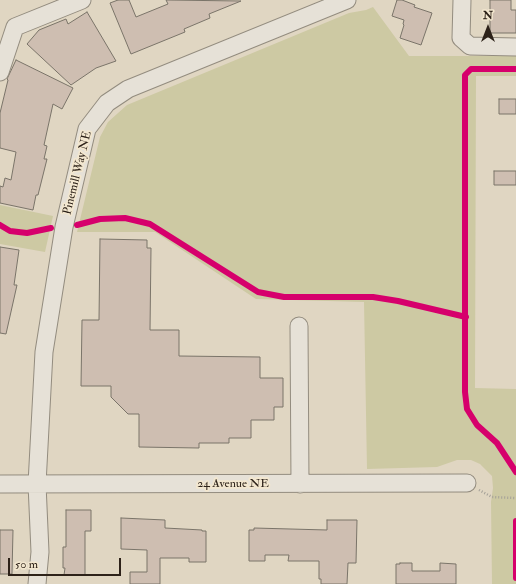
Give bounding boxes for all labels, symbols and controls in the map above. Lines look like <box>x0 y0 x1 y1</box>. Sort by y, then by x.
north arrow <box>468 8 508 48</box>
text: N <box>483 9 493 22</box>
street label: Pinemill Way NE <box>61 130 95 216</box>
street label: 24 Avenue NE <box>197 477 269 491</box>
scale bar <box>10 550 123 576</box>
text: 50 m <box>15 557 38 572</box>

